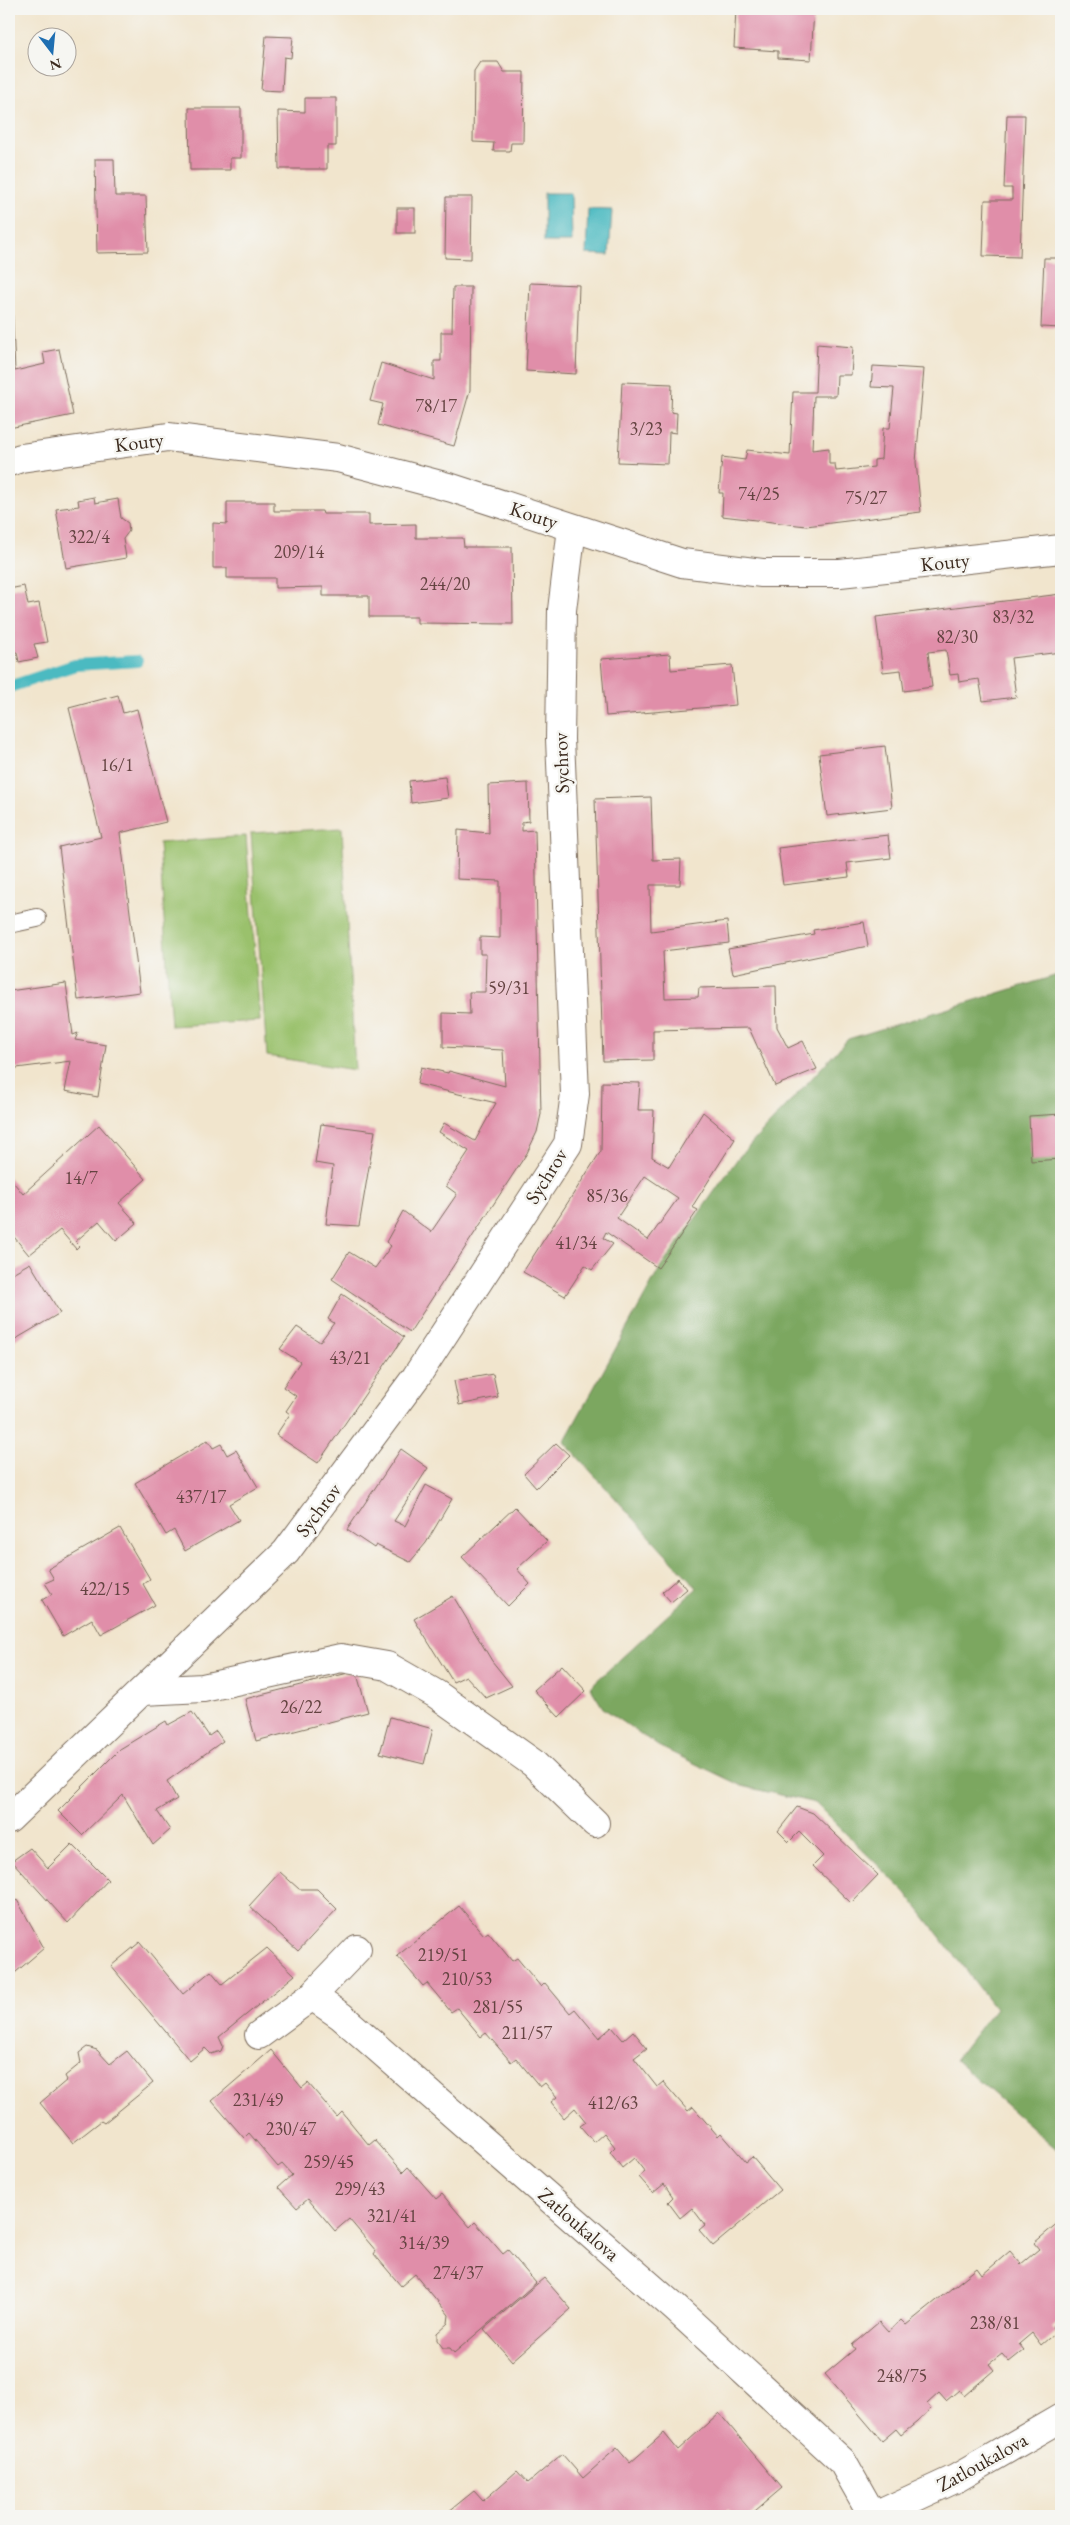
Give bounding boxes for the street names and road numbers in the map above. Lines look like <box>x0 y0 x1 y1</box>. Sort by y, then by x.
street label: Kouty <box>113 426 165 458</box>
street label: Kouty <box>507 495 562 535</box>
street label: Kouty <box>919 546 971 577</box>
street label: Sychrov <box>547 732 575 794</box>
street label: Sychrov <box>519 1143 573 1209</box>
street label: Sychrov <box>289 1478 347 1542</box>
street label: Zatloukalova <box>533 2181 625 2267</box>
street label: Zatloukalova <box>932 2426 1032 2498</box>

